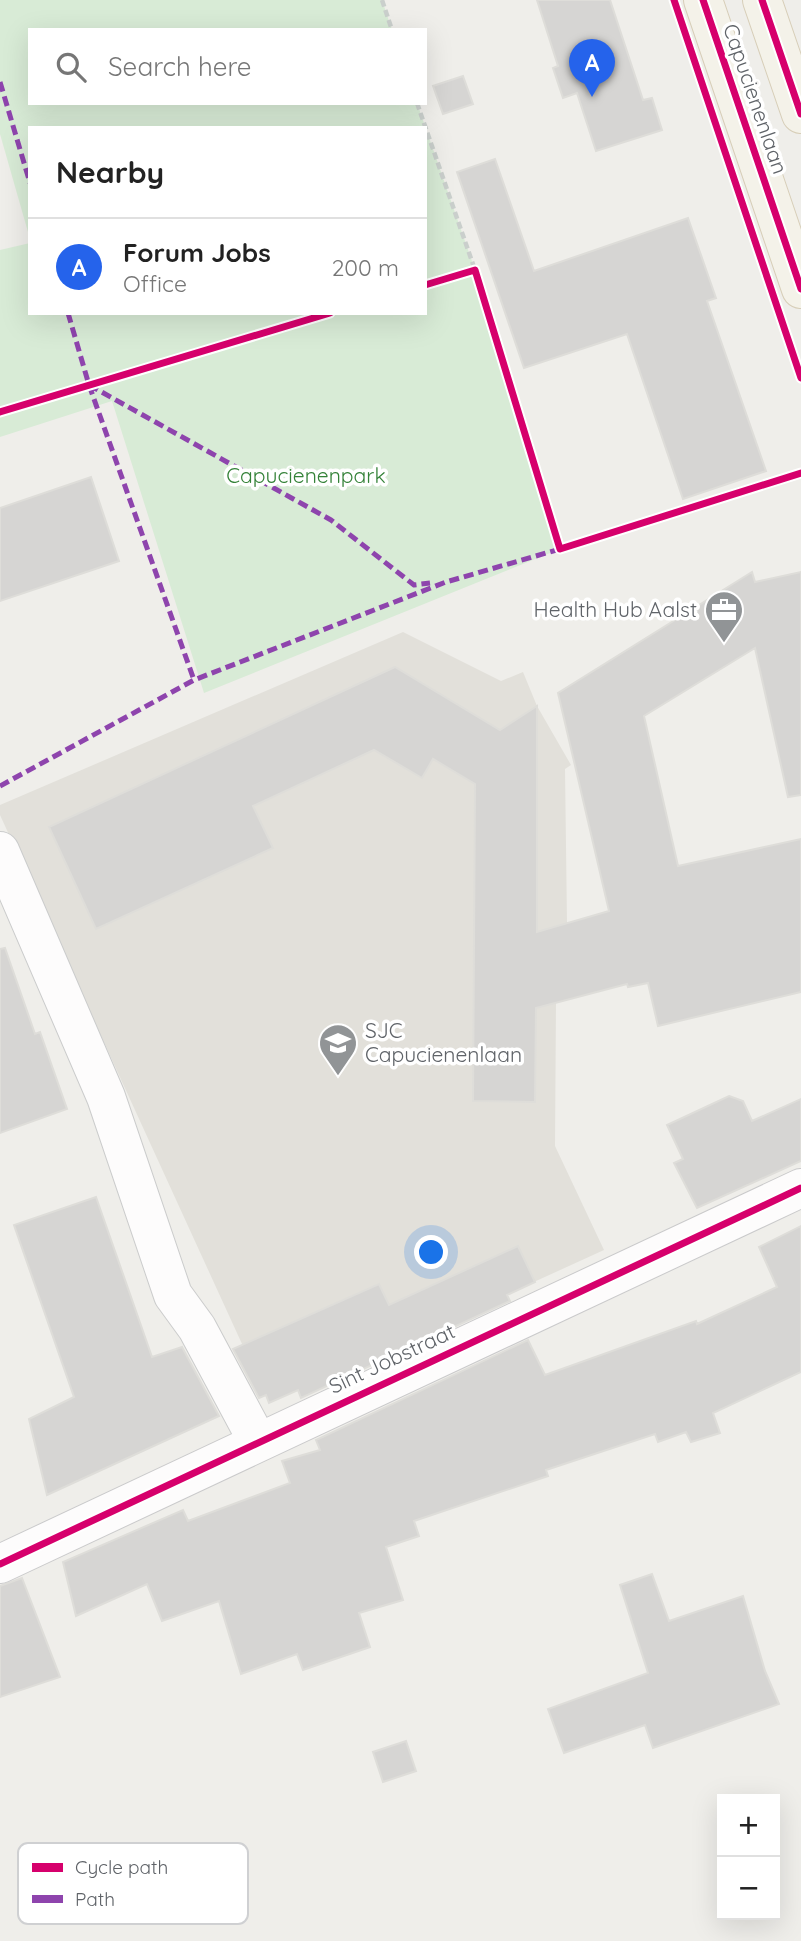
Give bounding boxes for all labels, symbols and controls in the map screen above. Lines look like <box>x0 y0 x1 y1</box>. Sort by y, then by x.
street label: Capucienenlaan <box>718 20 794 177</box>
search box <box>28 28 427 105</box>
pin: A <box>569 39 615 97</box>
icon: search <box>52 48 90 86</box>
text: Search here <box>108 50 252 83</box>
text: Nearby <box>56 153 164 191</box>
text: Forum Jobs <box>123 236 271 269</box>
text: A <box>72 253 86 282</box>
text: 200 m <box>332 253 399 282</box>
text: Office <box>123 269 187 298</box>
park label: Capucienenpark <box>226 462 386 488</box>
office icon: Health Hub Aalst <box>703 589 745 644</box>
place label: Health Hub Aalst <box>534 596 697 622</box>
place label: SJC Capucienenlaan <box>365 1017 522 1067</box>
school or university icon: SJC Capucienenlaan <box>317 1022 359 1077</box>
your location <box>414 1235 448 1269</box>
street label: Sint Jobstraat <box>324 1318 459 1399</box>
map controls <box>717 1794 780 1920</box>
button: + <box>717 1794 780 1857</box>
legend <box>18 1843 248 1924</box>
text: Cycle path <box>75 1855 168 1879</box>
button: − <box>717 1857 780 1920</box>
text: Path <box>75 1887 115 1911</box>

